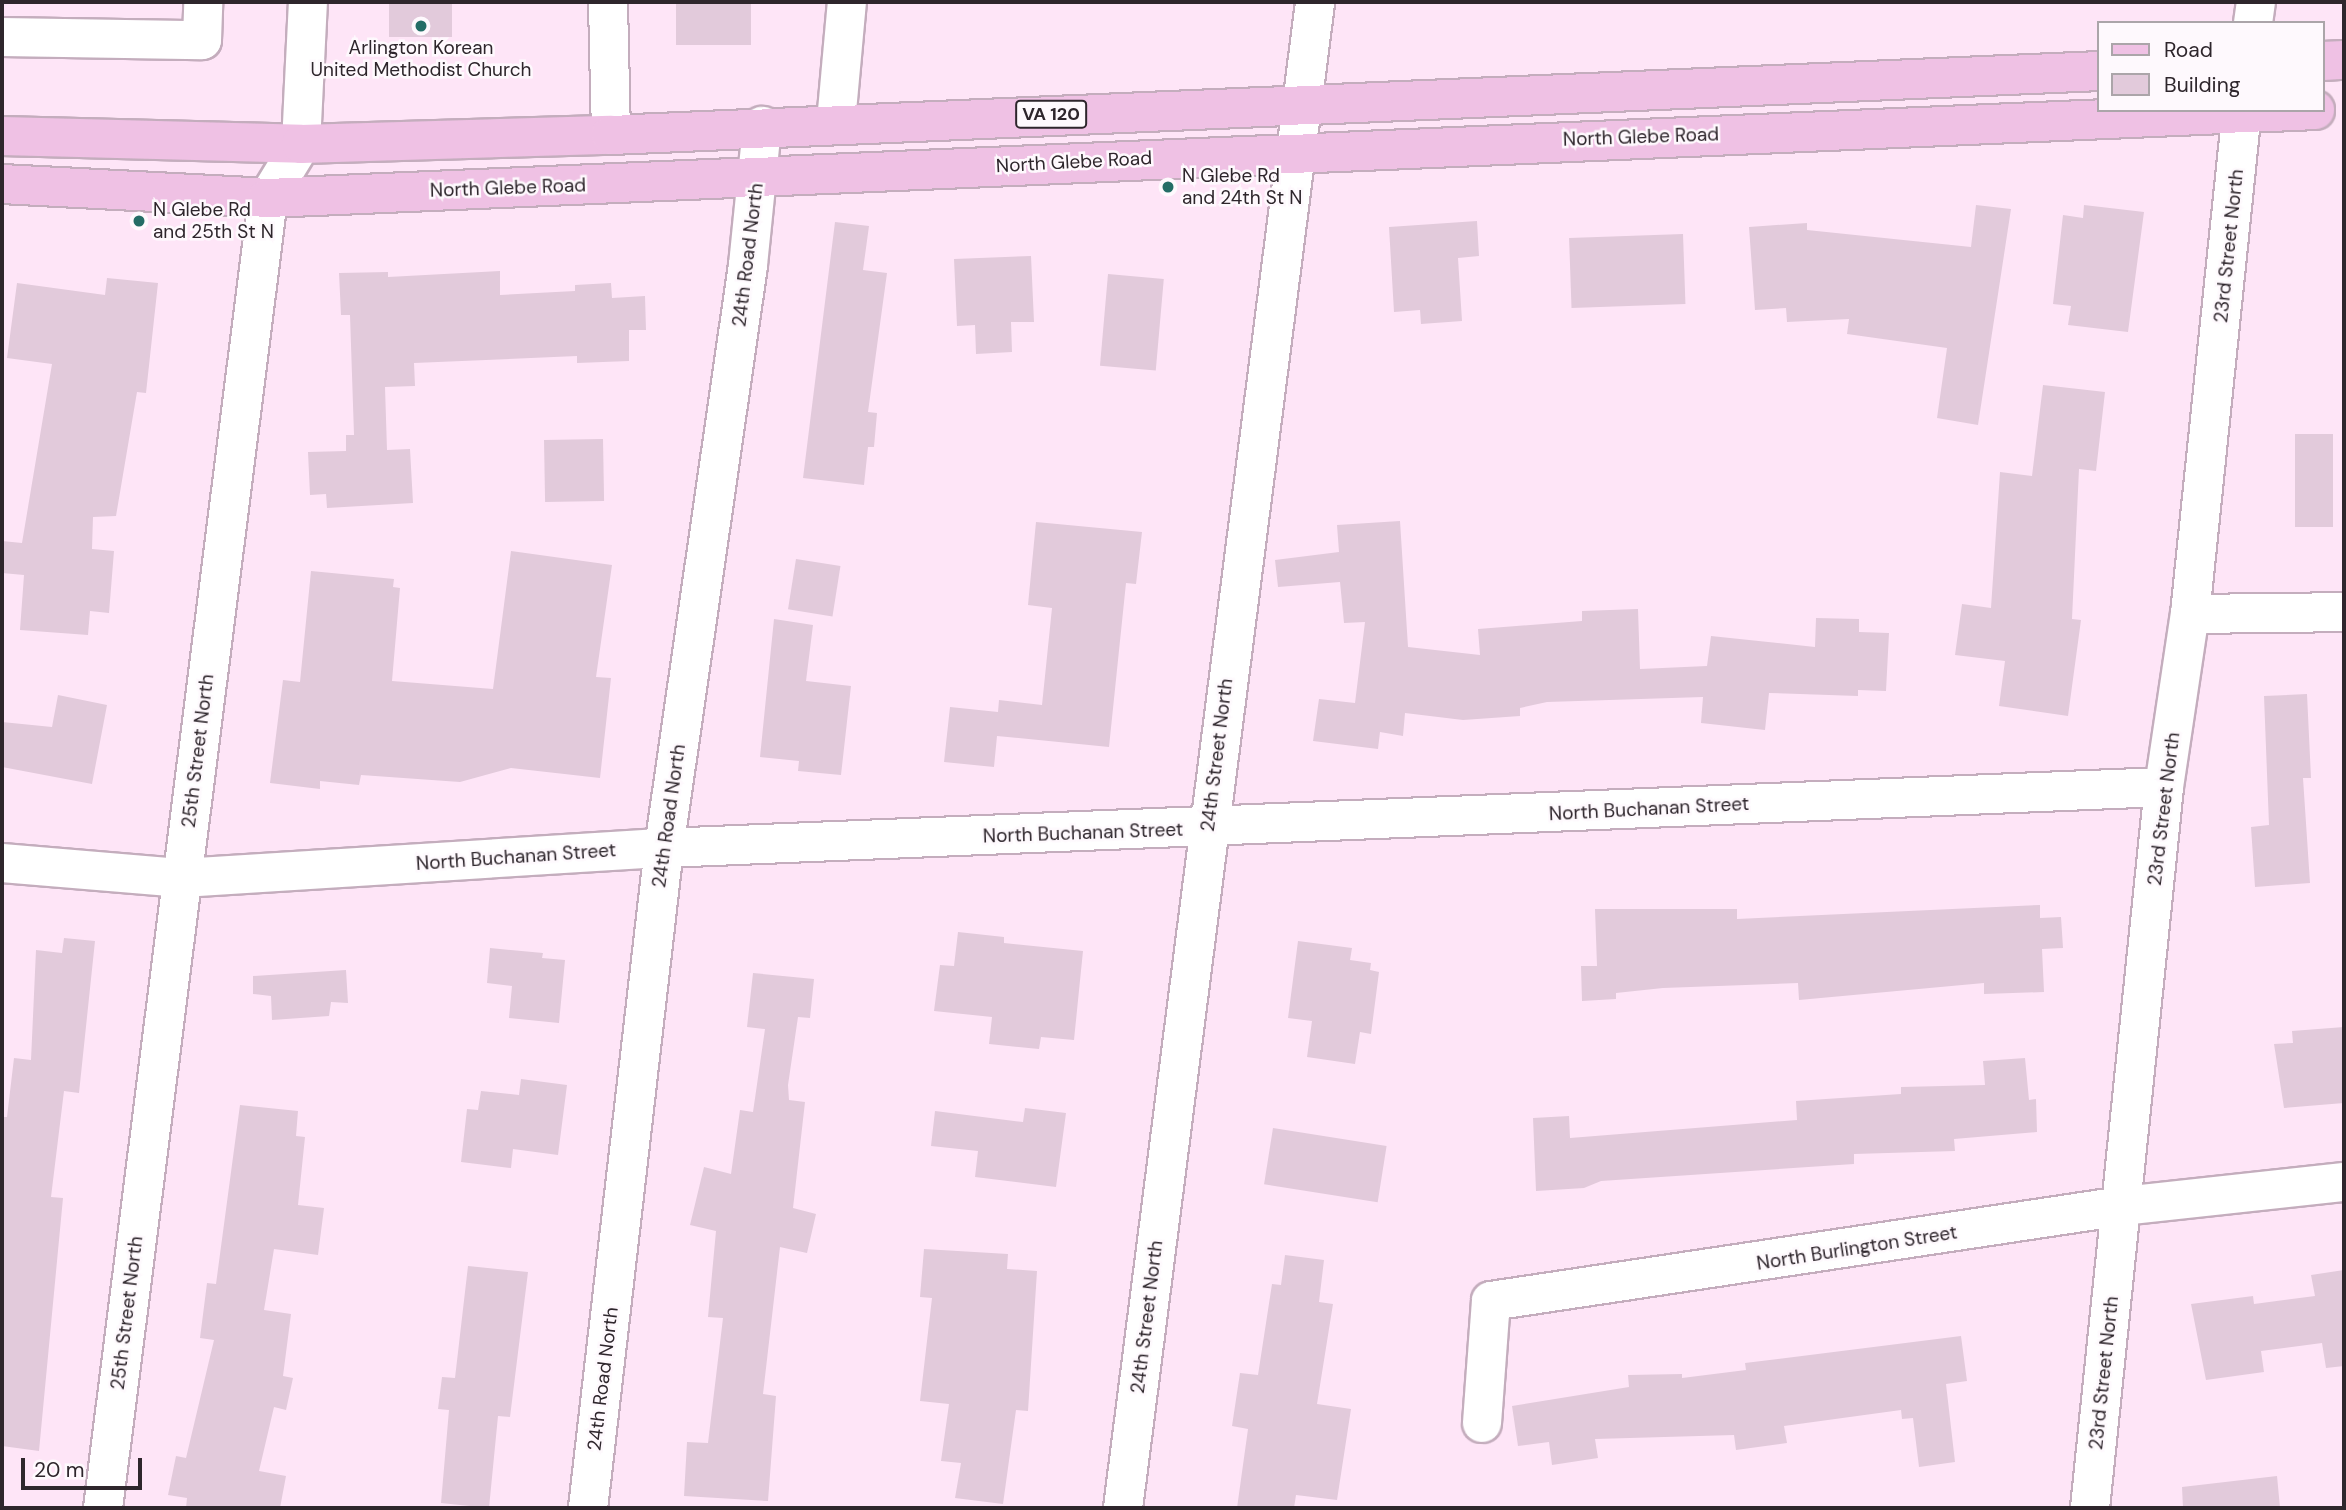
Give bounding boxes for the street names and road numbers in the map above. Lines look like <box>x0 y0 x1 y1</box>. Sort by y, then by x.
road number: VA 120 <box>1014 100 1088 128</box>
street label: North Glebe Road <box>1563 123 1719 151</box>
street label: North Glebe Road <box>995 147 1153 177</box>
street label: 23rd Street North <box>2210 168 2248 324</box>
street label: North Glebe Road <box>430 174 586 202</box>
street label: 24th Road North <box>728 182 768 328</box>
street label: 25th Street North <box>177 673 219 829</box>
street label: 24th Street North <box>1196 677 1238 833</box>
street label: 23rd Street North <box>2143 731 2185 887</box>
street label: 24th Road North <box>648 743 690 889</box>
street label: North Buchanan Street <box>1548 792 1750 826</box>
street label: North Buchanan Street <box>982 818 1184 848</box>
street label: North Buchanan Street <box>415 839 617 875</box>
street label: North Burlington Street <box>1755 1221 1959 1275</box>
street label: 25th Street North <box>106 1235 148 1391</box>
street label: 24th Street North <box>1126 1239 1168 1395</box>
street label: 23rd Street North <box>2085 1295 2123 1451</box>
street label: 24th Road North <box>583 1306 623 1452</box>

